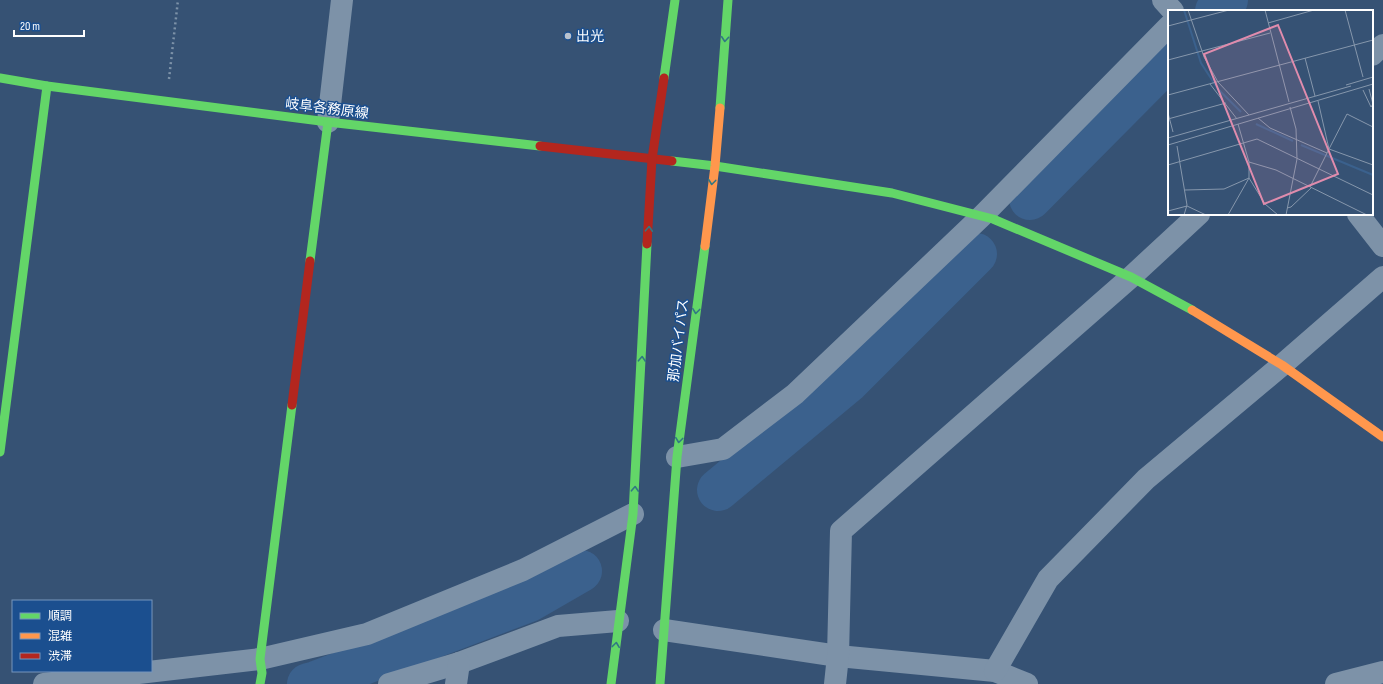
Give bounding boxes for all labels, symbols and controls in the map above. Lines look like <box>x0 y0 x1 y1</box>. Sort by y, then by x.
inset map <box>1168 10 1373 215</box>
scale bar <box>14 12 84 38</box>
text: 20 m <box>20 19 40 34</box>
place label: 出光 <box>576 28 604 45</box>
marker: 出光 <box>563 31 573 41</box>
one-way arrow <box>721 36 730 42</box>
street label: 岐阜各務原線 <box>284 95 370 122</box>
one-way arrow <box>708 179 717 185</box>
one-way arrow <box>644 226 653 232</box>
street label: 那加バイパス <box>665 297 692 383</box>
one-way arrow <box>691 308 700 314</box>
one-way arrow <box>637 356 646 362</box>
one-way arrow <box>675 437 684 443</box>
one-way arrow <box>630 486 639 492</box>
legend <box>12 600 152 672</box>
text: 順調 <box>48 609 72 624</box>
text: 混雑 <box>48 629 72 644</box>
one-way arrow <box>611 642 620 648</box>
text: 渋滞 <box>48 649 72 664</box>

